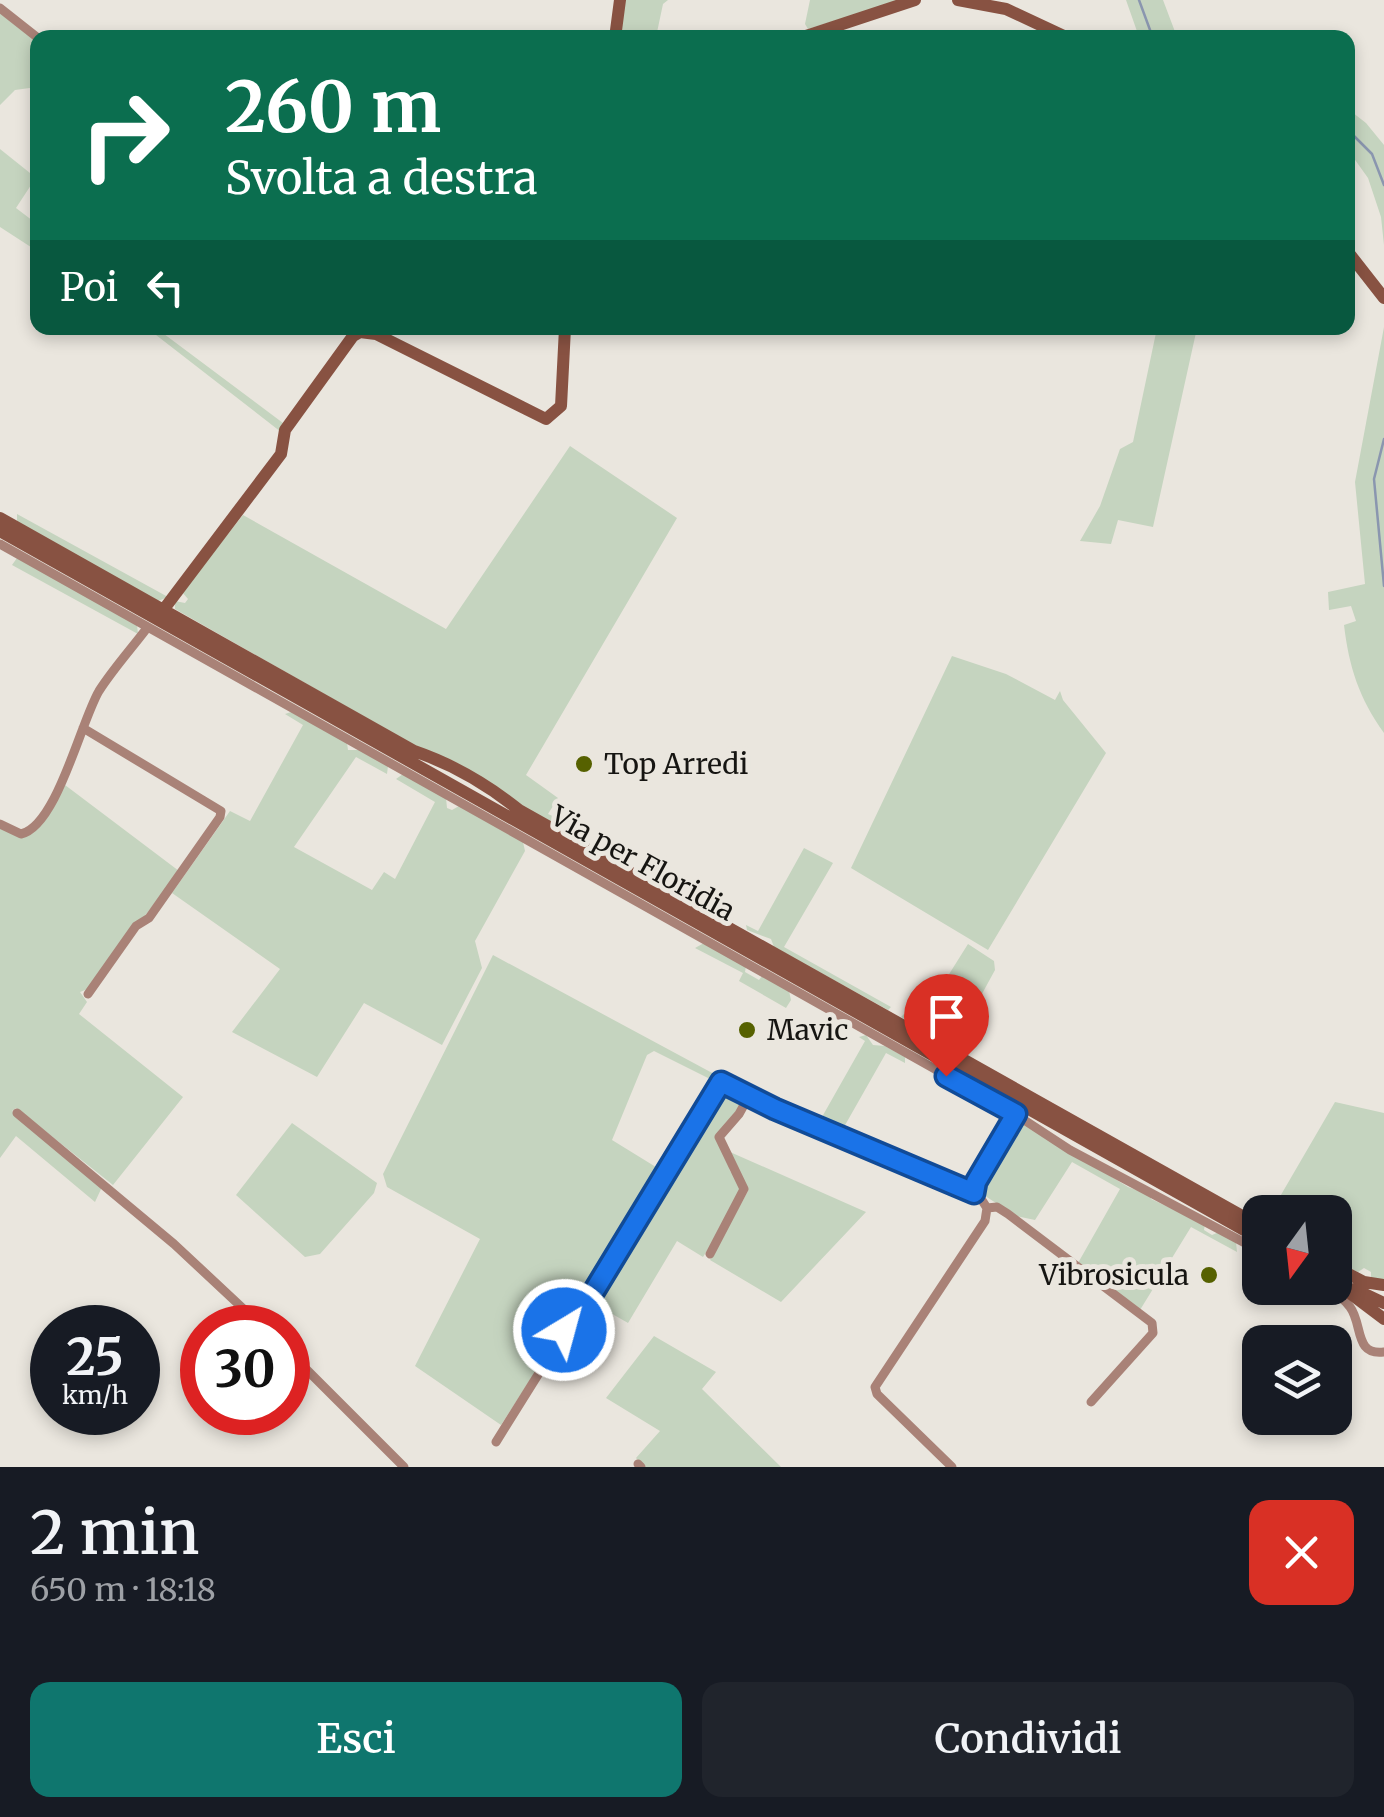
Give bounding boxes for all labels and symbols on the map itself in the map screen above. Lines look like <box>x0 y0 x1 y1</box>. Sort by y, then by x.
place label: Top Arredi <box>604 746 748 782</box>
marker: Top Arredi <box>573 753 595 775</box>
street label: Via per Floridia <box>544 797 742 929</box>
pin <box>904 974 989 1077</box>
place label: Mavic <box>767 1012 848 1048</box>
marker: Mavic <box>736 1019 758 1041</box>
north arrow <box>1242 1195 1352 1305</box>
place label: Vibrosicula <box>1038 1257 1189 1293</box>
marker: Vibrosicula <box>1198 1264 1220 1286</box>
position arrow <box>512 1278 616 1382</box>
speed limit sign: 30 <box>180 1305 310 1435</box>

